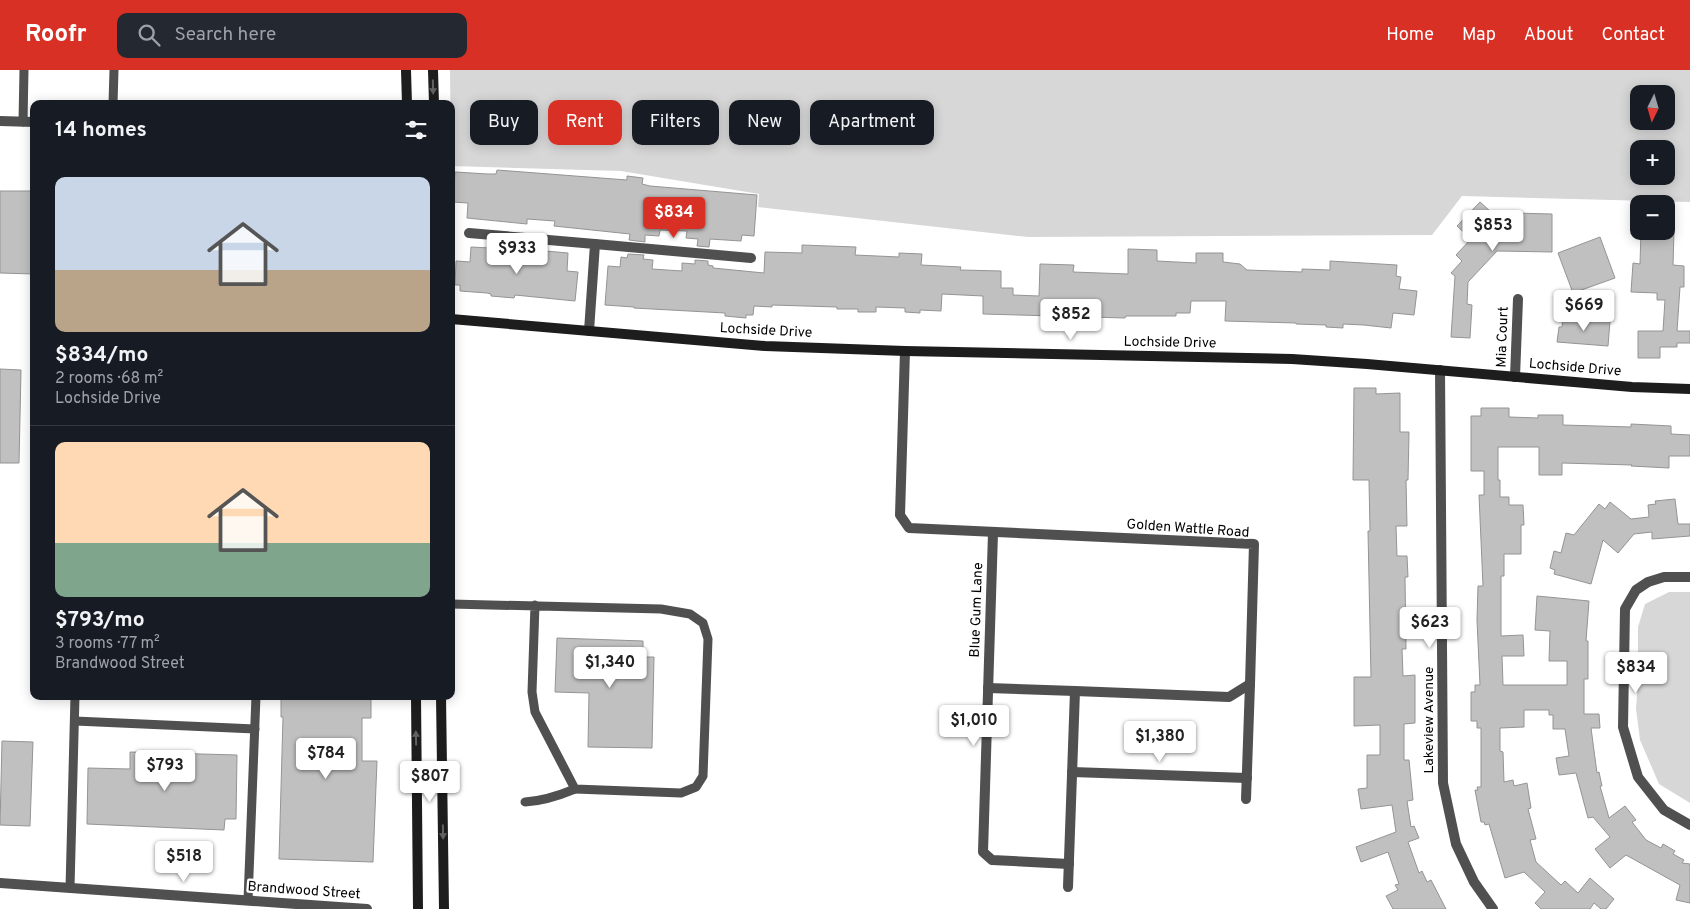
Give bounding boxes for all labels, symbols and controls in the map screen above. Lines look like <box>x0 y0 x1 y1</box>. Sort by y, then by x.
search box <box>117 13 467 58</box>
text: Roofr <box>25 20 87 50</box>
icon: search <box>135 21 163 49</box>
text: Search here <box>175 23 276 47</box>
text: Home <box>1386 24 1434 47</box>
text: Map <box>1462 24 1496 47</box>
text: About <box>1524 24 1573 47</box>
text: Contact <box>1601 24 1665 47</box>
one-way arrow <box>429 79 437 95</box>
north arrow <box>1630 85 1675 130</box>
map controls <box>1630 85 1675 240</box>
chip: Buy <box>470 100 538 145</box>
chip: Rent <box>548 100 622 145</box>
chip: Filters <box>632 100 719 145</box>
chip: New <box>729 100 800 145</box>
chip: Apartment <box>810 100 934 145</box>
icon: filters <box>402 116 430 144</box>
text: 14 homes <box>55 117 147 144</box>
button: + <box>1630 140 1675 185</box>
button: − <box>1630 195 1675 240</box>
pin: $834 <box>644 196 704 239</box>
text: $834 <box>654 203 694 223</box>
icon: home <box>198 209 288 299</box>
pin: $853 <box>1463 210 1523 252</box>
text: $853 <box>1473 216 1513 236</box>
pin: $933 <box>487 232 547 275</box>
text: $933 <box>498 239 536 259</box>
pin: $669 <box>1554 290 1614 332</box>
text: $669 <box>1564 296 1604 316</box>
pin: $852 <box>1041 298 1101 341</box>
text: $852 <box>1051 305 1091 325</box>
street label: Mia Court <box>1493 306 1513 368</box>
street label: Lochside Drive <box>719 320 813 342</box>
street label: Lochside Drive <box>1123 334 1217 352</box>
text: $834/mo <box>55 342 148 369</box>
street label: Lochside Drive <box>1528 355 1622 381</box>
text: 2 rooms · 68 m² <box>55 369 163 389</box>
text: Lochside Drive <box>55 389 161 409</box>
icon: home <box>198 475 288 565</box>
street label: Golden Wattle Road <box>1126 516 1250 542</box>
street label: Blue Gum Lane <box>967 562 987 658</box>
pin: $623 <box>1400 606 1460 649</box>
text: $793/mo <box>55 607 145 634</box>
text: $623 <box>1411 613 1449 633</box>
text: 3 rooms · 77 m² <box>55 634 160 654</box>
pin: $1,340 <box>569 646 651 689</box>
pin: $834 <box>1606 652 1666 694</box>
text: $1,340 <box>585 653 635 673</box>
text: Brandwood Street <box>55 654 185 674</box>
text: $834 <box>1616 658 1656 678</box>
street label: Lakeview Avenue <box>1421 666 1438 774</box>
pin: $1,010 <box>933 704 1015 747</box>
text: $1,010 <box>950 711 998 731</box>
pin: $1,380 <box>1119 720 1201 763</box>
text: $1,380 <box>1135 727 1185 747</box>
one-way arrow <box>412 730 420 746</box>
pin: $784 <box>296 738 356 780</box>
text: $784 <box>307 744 345 764</box>
pin: $793 <box>135 750 195 792</box>
text: $793 <box>146 756 184 776</box>
pin: $807 <box>400 760 460 803</box>
text: $807 <box>411 767 449 787</box>
one-way arrow <box>439 825 447 841</box>
pin: $518 <box>154 840 214 883</box>
text: $518 <box>166 847 202 867</box>
street label: Brandwood Street <box>247 879 361 903</box>

